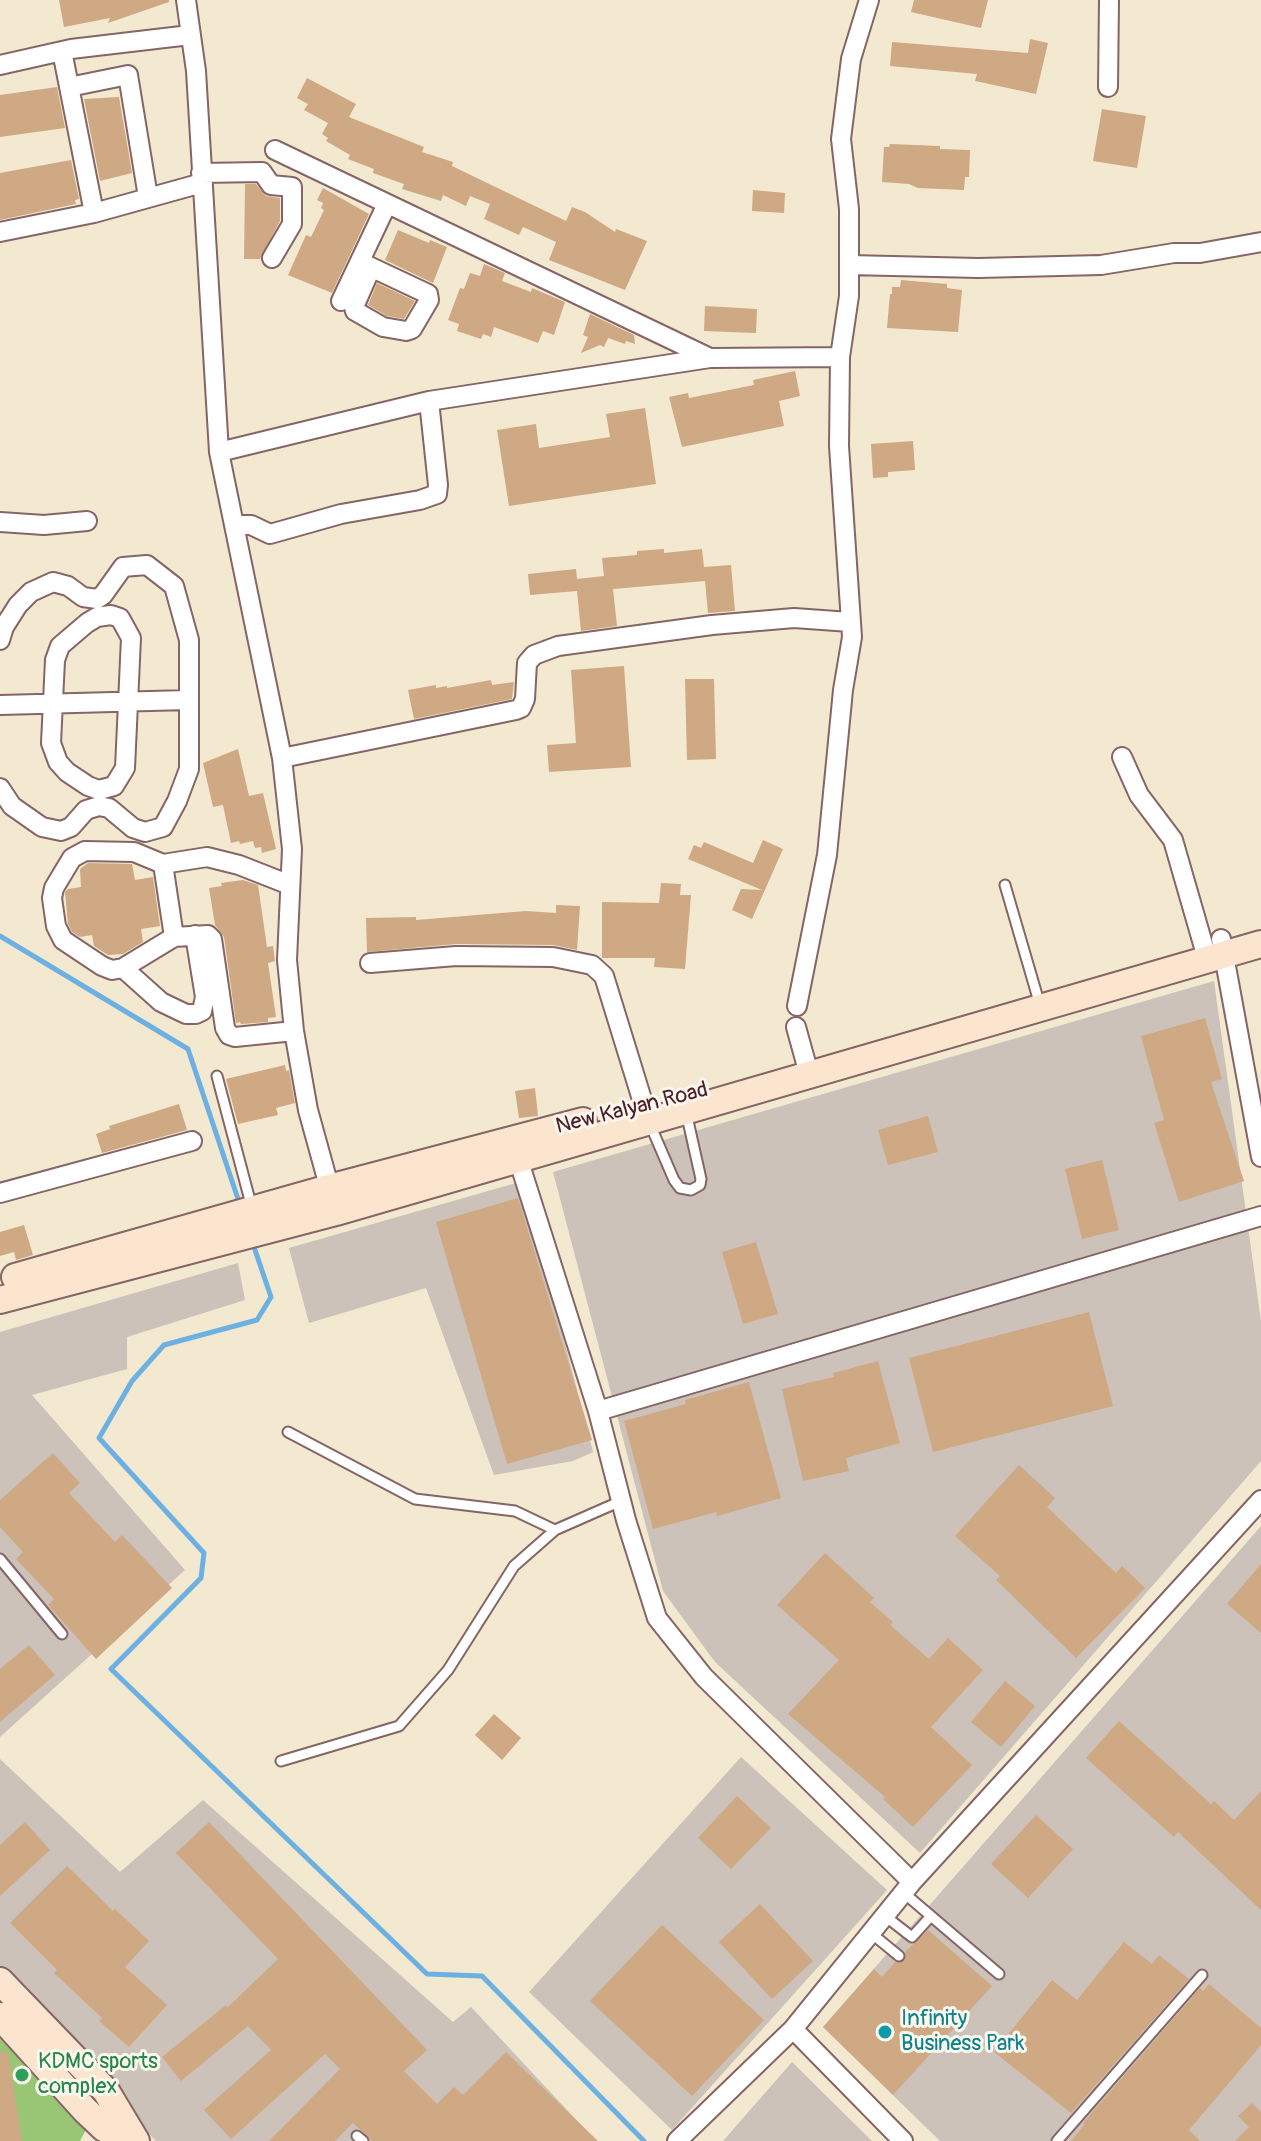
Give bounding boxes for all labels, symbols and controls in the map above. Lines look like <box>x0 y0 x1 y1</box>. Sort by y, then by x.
street label: New Kalyan Road <box>553 1077 711 1141</box>
place label: Infinity Business Park <box>901 2006 1024 2058</box>
marker: Infinity Business Park <box>876 2023 894 2041</box>
place label: KDMC sports complex <box>38 2049 158 2100</box>
marker: KDMC sports complex <box>13 2066 31 2084</box>

